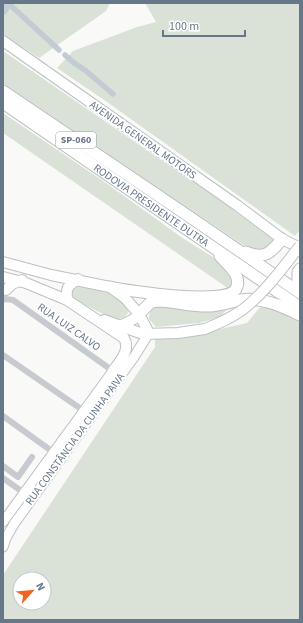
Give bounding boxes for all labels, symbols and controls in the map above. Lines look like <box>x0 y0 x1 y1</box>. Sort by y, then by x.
scale bar <box>163 12 245 38</box>
text: 100 m <box>169 18 199 35</box>
street label: AVENIDA GENERAL MOTORS <box>87 97 200 183</box>
road number: SP-060 <box>56 132 96 148</box>
street label: RODOVIA PRESIDENTE DUTRA <box>91 160 212 250</box>
street label: RUA LUIZ CALVO <box>34 300 104 354</box>
street label: RUA CONSTÂNCIA DA CUNHA PAIVA <box>22 370 128 508</box>
north arrow <box>12 571 52 611</box>
text: N <box>32 580 49 593</box>

